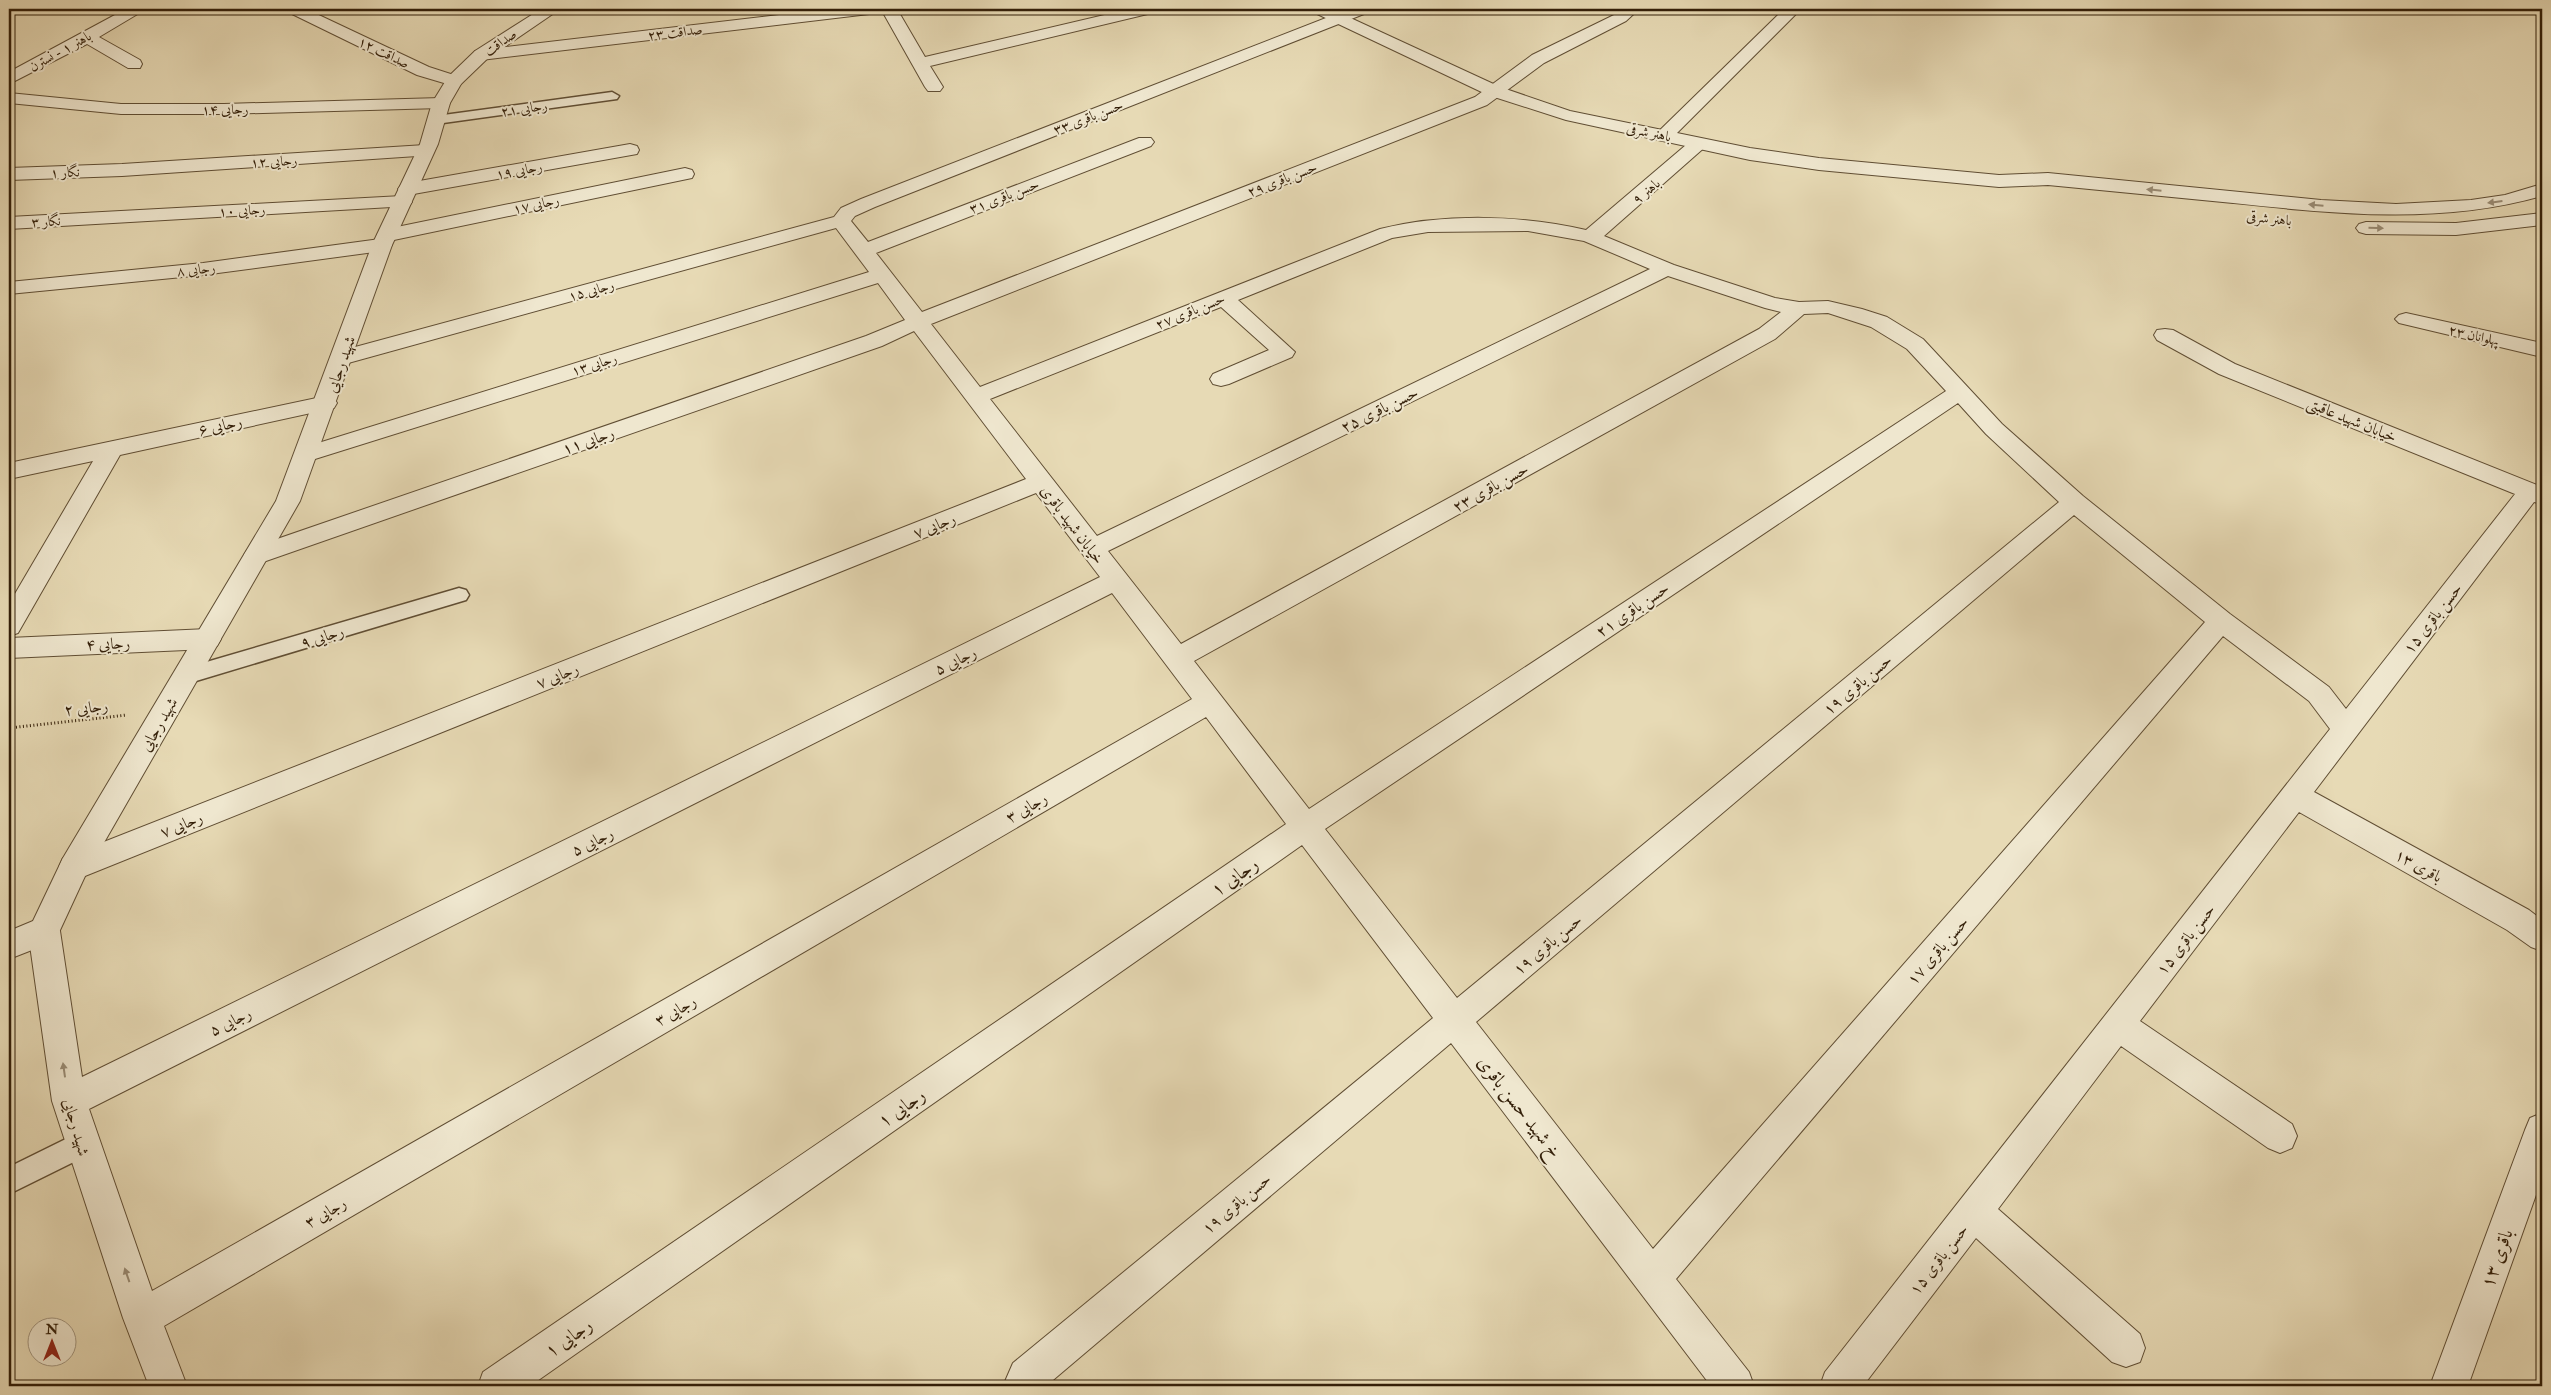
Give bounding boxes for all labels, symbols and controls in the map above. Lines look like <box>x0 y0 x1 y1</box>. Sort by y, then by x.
street label: صداقت ۲۳ <box>647 21 704 44</box>
street label: صداقت <box>481 25 520 60</box>
street label: باهنر ۱ - نسترن <box>26 27 95 75</box>
street label: صداقت ۱۲ <box>355 33 412 72</box>
street label: حسن باقری ۳۳ <box>1051 96 1126 140</box>
street label: رجایی ۲۱ <box>500 97 549 121</box>
street label: رجایی ۱۴ <box>201 101 249 119</box>
street label: باهنر شرقی <box>1625 119 1673 147</box>
street label: رجایی ۱۲ <box>250 152 298 172</box>
street label: رجایی ۱۹ <box>495 158 544 184</box>
street label: حسن باقری ۲۹ <box>1245 158 1320 202</box>
street label: نگار ۱ <box>50 162 80 182</box>
street label: حسن باقری ۳۱ <box>967 175 1042 219</box>
street label: باهنر ۹ <box>1629 175 1664 208</box>
one-way arrow <box>2146 185 2162 193</box>
street label: رجایی ۱۷ <box>511 191 561 219</box>
one-way arrow <box>2487 198 2503 206</box>
street label: رجایی ۱۰ <box>218 201 266 221</box>
one-way arrow <box>2308 201 2324 209</box>
street label: باهنر شرقی <box>2245 208 2293 230</box>
street label: نگار ۳ <box>31 211 61 231</box>
one-way arrow <box>2368 224 2384 232</box>
street label: رجایی ۸ <box>176 259 216 281</box>
street label: رجایی ۱۵ <box>566 276 616 306</box>
street label: حسن باقری ۲۷ <box>1153 290 1228 334</box>
street label: پهلوانان ۲۳ <box>2447 321 2502 351</box>
street label: شهید رجایی <box>321 333 360 396</box>
street label: رجایی ۱۳ <box>569 349 619 380</box>
street label: حسن باقری ۲۵ <box>1337 382 1422 438</box>
street label: خیابان شهید عاقبتی <box>2303 393 2399 448</box>
street label: رجایی ۶ <box>196 412 244 440</box>
street label: رجایی ۱۱ <box>560 423 617 459</box>
street label: حسن باقری ۲۳ <box>1449 459 1533 518</box>
street label: خیابان شهید باقری <box>1036 481 1109 568</box>
street label: رجایی ۷ <box>910 508 959 543</box>
street label: حسن باقری ۲۱ <box>1592 578 1674 642</box>
street label: حسن باقری ۱۵ <box>2399 579 2467 658</box>
street label: رجایی ۹ <box>298 621 346 653</box>
street label: رجایی ۴ <box>86 633 130 655</box>
street label: رجایی ۵ <box>931 642 980 680</box>
street label: حسن باقری ۱۹ <box>1819 650 1897 720</box>
street label: رجایی ۷ <box>533 658 582 693</box>
street label: شهید رجایی <box>135 694 182 755</box>
street label: رجایی ۲ <box>63 696 109 720</box>
street label: رجایی ۳ <box>1002 788 1051 828</box>
street label: رجایی ۷ <box>157 807 206 842</box>
street label: رجایی ۵ <box>568 823 617 861</box>
street label: باقری ۱۳ <box>2391 845 2446 887</box>
street label: رجایی ۱ <box>1206 852 1264 903</box>
street label: حسن باقری ۱۵ <box>2152 900 2220 979</box>
street label: حسن باقری ۱۹ <box>1509 910 1587 980</box>
street label: حسن باقری ۱۷ <box>1903 912 1974 990</box>
street label: رجایی ۳ <box>651 991 700 1031</box>
street label: رجایی ۵ <box>206 1003 255 1041</box>
street label: خ شهید حسن باقری <box>1468 1051 1568 1167</box>
one-way arrow <box>60 1061 68 1077</box>
street label: رجایی ۱ <box>873 1083 931 1134</box>
street label: شهید رجایی <box>58 1096 94 1158</box>
street label: حسن باقری ۱۹ <box>1198 1169 1276 1239</box>
street label: رجایی ۳ <box>301 1193 350 1233</box>
street label: حسن باقری ۱۵ <box>1905 1220 1973 1299</box>
street label: باقری ۱۳ <box>2475 1226 2519 1291</box>
one-way arrow <box>123 1267 131 1282</box>
street label: رجایی ۱ <box>540 1313 598 1364</box>
north arrow <box>28 1318 78 1368</box>
text: N <box>45 1321 59 1338</box>

